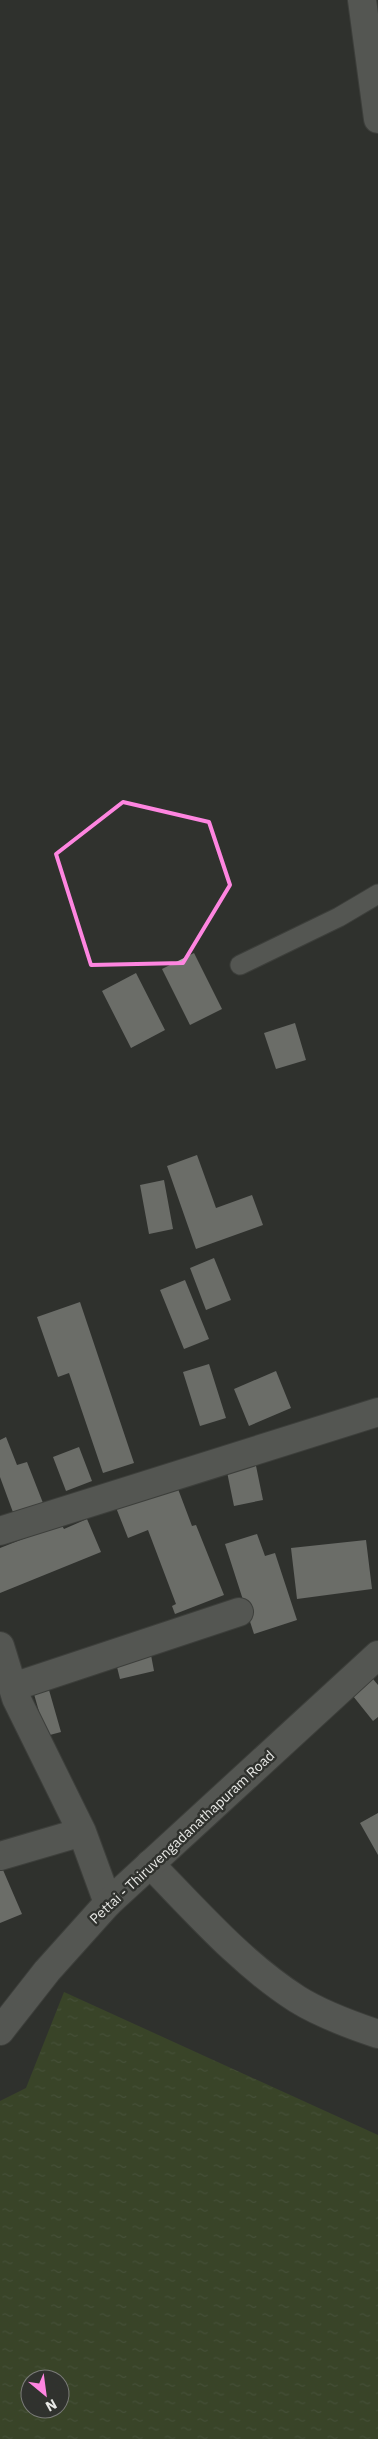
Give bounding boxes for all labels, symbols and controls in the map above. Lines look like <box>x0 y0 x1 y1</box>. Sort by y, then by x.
street label: Pettai - Thiruvengadanathapuram Road <box>86 1746 278 1928</box>
north arrow <box>20 2369 70 2419</box>
text: N <box>43 2395 60 2416</box>

